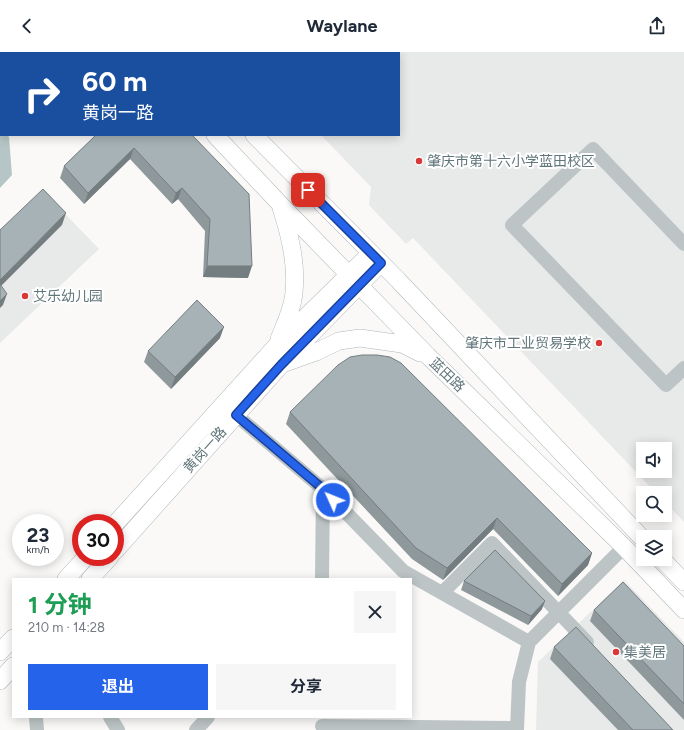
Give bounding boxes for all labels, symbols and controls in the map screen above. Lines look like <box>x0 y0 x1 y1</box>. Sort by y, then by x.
icon: back <box>16 15 38 37</box>
text: Waylane <box>307 15 377 37</box>
icon: share <box>646 15 668 37</box>
text: 60 m <box>82 64 147 98</box>
icon: right <box>16 68 68 120</box>
text: 黄岗一路 <box>82 102 154 124</box>
place label: 肇庆市第十六小学蓝田校区 <box>427 153 595 170</box>
marker: 肇庆市第十六小学蓝田校区 <box>414 156 424 166</box>
pin <box>291 173 325 207</box>
icon: arrive <box>297 179 319 201</box>
place label: 艾乐幼儿园 <box>33 288 103 305</box>
marker: 艾乐幼儿园 <box>20 291 30 301</box>
place label: 肇庆市工业贸易学校 <box>465 335 591 352</box>
marker: 肇庆市工业贸易学校 <box>594 338 604 348</box>
street label: 蓝田路 <box>426 354 468 396</box>
street label: 黄岗一路 <box>180 424 230 476</box>
map controls <box>636 442 672 566</box>
button: sound <box>636 442 672 478</box>
position arrow <box>312 479 354 521</box>
button: search <box>636 486 672 522</box>
speed limit sign: 30 <box>72 514 124 566</box>
text: 23 <box>27 523 49 547</box>
button: layers <box>636 530 672 566</box>
text: km/h <box>27 543 49 556</box>
text: 1 分钟 <box>28 590 92 619</box>
button: close <box>354 591 396 633</box>
text: 210 m · 14:28 <box>28 620 105 635</box>
place label: 集美居 <box>624 644 666 661</box>
marker: 集美居 <box>611 647 621 657</box>
button: 退出 <box>28 664 208 710</box>
button: 分享 <box>216 664 396 710</box>

